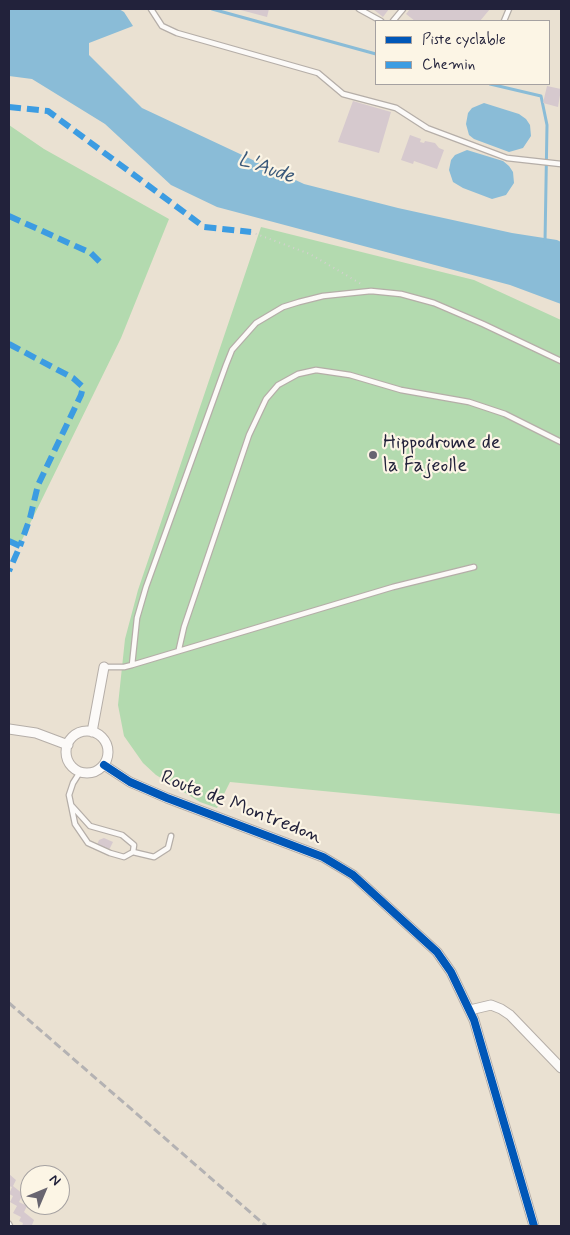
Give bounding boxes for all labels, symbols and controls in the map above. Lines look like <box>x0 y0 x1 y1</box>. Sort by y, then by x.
legend <box>375 20 550 85</box>
text: Piste cyclable <box>422 30 506 50</box>
text: Chemin <box>422 55 475 75</box>
water label: L'Aude <box>234 148 298 190</box>
place label: Hippodrome de la Fajeolle <box>383 432 501 479</box>
marker: Hippodrome de la Fajeolle <box>367 449 379 461</box>
street label: Route de Montredon <box>157 766 325 850</box>
north arrow <box>20 1165 70 1215</box>
text: N <box>45 1170 65 1190</box>

